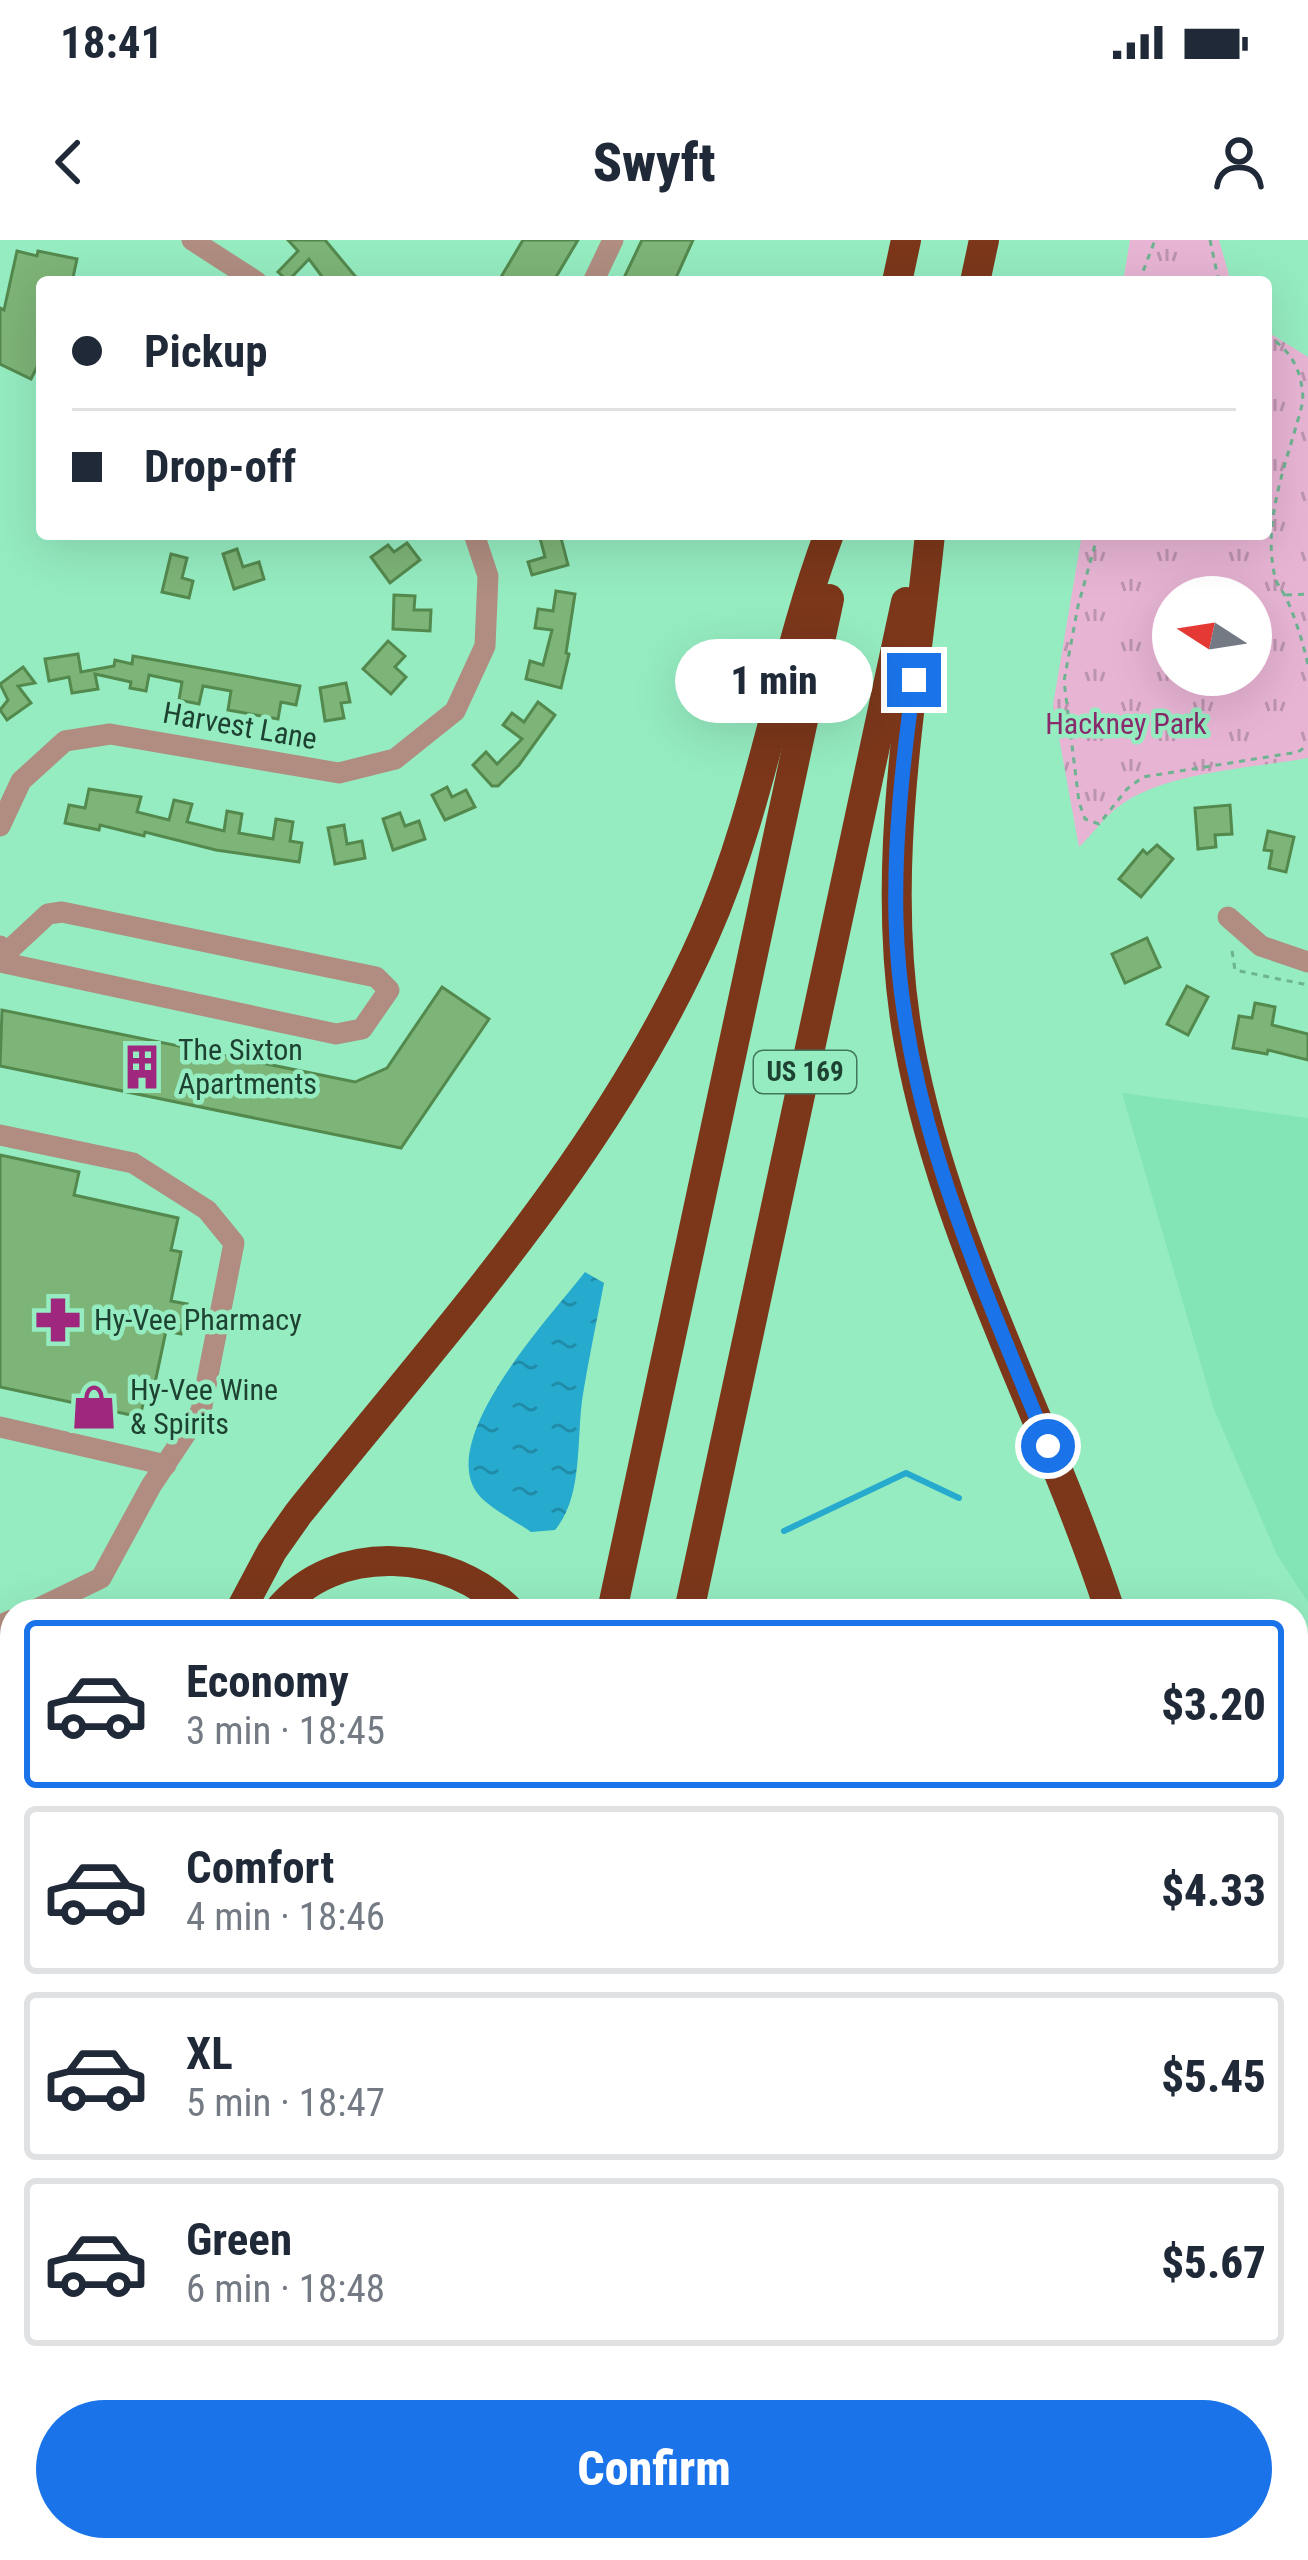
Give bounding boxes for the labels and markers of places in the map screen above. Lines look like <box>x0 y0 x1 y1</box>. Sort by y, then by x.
place label: The Sixton Apartments <box>178 1032 317 1101</box>
building icon: The Sixton Apartments <box>117 1042 167 1092</box>
pharmacy icon: Hy-Vee Pharmacy <box>33 1295 83 1345</box>
place label: Hy-Vee Pharmacy <box>94 1302 302 1337</box>
place label: Hy-Vee Wine & Spirits <box>130 1372 278 1441</box>
shop icon: Hy-Vee Wine & Spirits <box>69 1382 119 1432</box>

